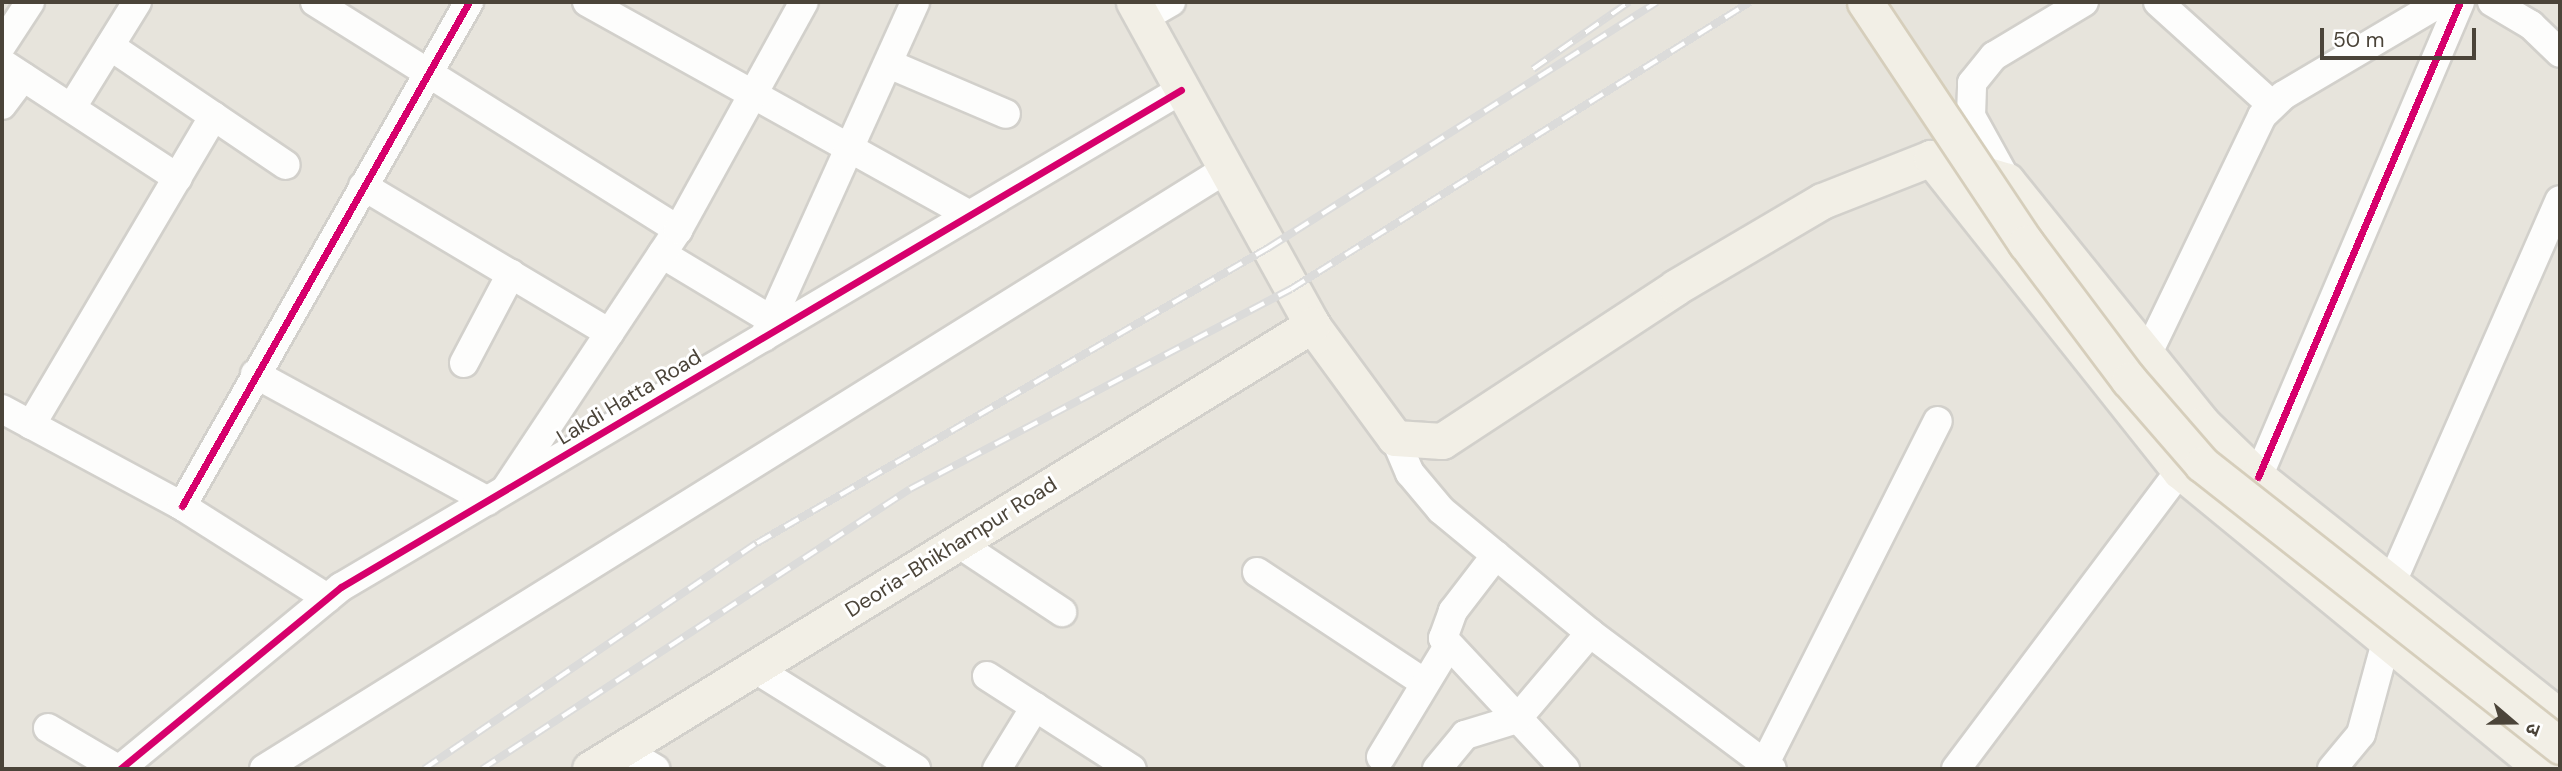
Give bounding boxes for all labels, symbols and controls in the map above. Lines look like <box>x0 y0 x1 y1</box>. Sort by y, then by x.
scale bar <box>2324 14 2480 58</box>
text: 50 m <box>2333 26 2384 54</box>
street label: Lakdi Hatta Road <box>552 344 706 450</box>
street label: Deoria-Bhikhampur Road <box>841 472 1061 622</box>
north arrow <box>2478 687 2548 757</box>
text: उ <box>2520 720 2547 739</box>

